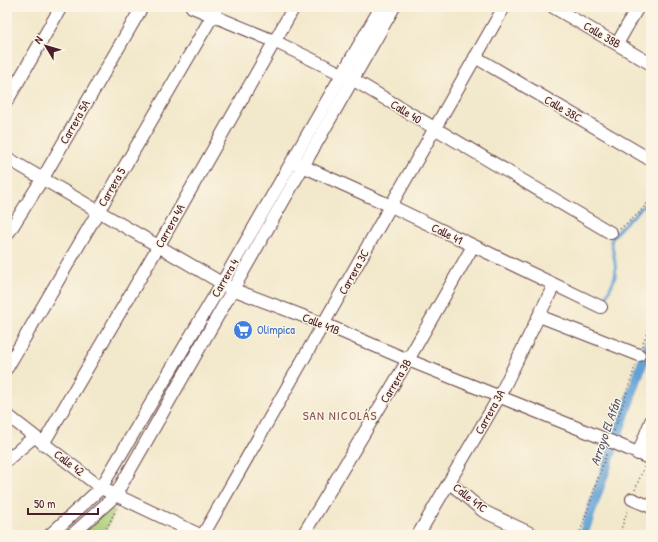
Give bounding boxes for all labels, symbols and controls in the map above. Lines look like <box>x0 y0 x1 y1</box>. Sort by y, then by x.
street label: Calle 38B <box>580 17 624 52</box>
north arrow <box>26 26 66 66</box>
text: N <box>31 33 46 46</box>
street label: Calle 38C <box>541 91 586 126</box>
street label: Carrera 5A <box>55 96 94 147</box>
street label: Calle 40 <box>387 96 425 128</box>
street label: Carrera 5 <box>94 164 130 209</box>
street label: Carrera 4A <box>151 201 189 251</box>
street label: Calle 41 <box>429 219 466 248</box>
street label: Carrera 3C <box>334 246 373 297</box>
street label: Carrera 4 <box>207 255 243 300</box>
street label: Calle 41B <box>300 308 342 339</box>
supermarket icon: Olímpica <box>232 319 254 341</box>
place label: Olímpica <box>257 321 295 338</box>
street label: Carrera 3B <box>376 355 415 406</box>
street label: Carrera 3A <box>470 386 509 437</box>
water label: Arroyo El Afán <box>585 395 625 468</box>
district label: SAN NICOLÁS <box>303 406 377 424</box>
street label: Calle 42 <box>51 446 88 480</box>
street label: Calle 41C <box>450 479 491 517</box>
scale bar <box>28 490 98 516</box>
text: 50 m <box>34 495 55 512</box>

